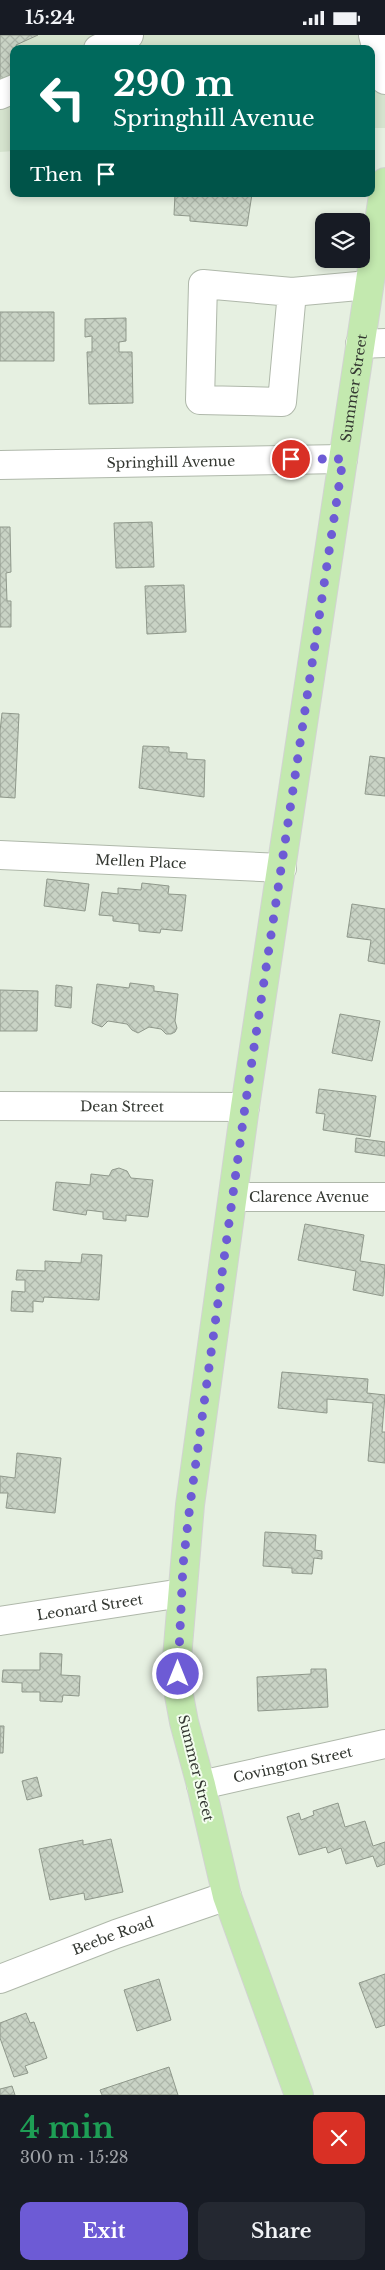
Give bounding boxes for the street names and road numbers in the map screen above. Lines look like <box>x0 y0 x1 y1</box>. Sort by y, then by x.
street label: Summer Street <box>337 332 371 443</box>
street label: Springhill Avenue <box>107 452 235 472</box>
street label: Mellen Place <box>95 850 187 873</box>
street label: Dean Street <box>80 1097 165 1116</box>
street label: Clarence Avenue <box>249 1188 369 1206</box>
street label: Leonard Street <box>36 1590 145 1624</box>
street label: Summer Street <box>174 1713 218 1824</box>
street label: Covington Street <box>231 1742 355 1787</box>
street label: Beebe Road <box>70 1913 157 1959</box>

